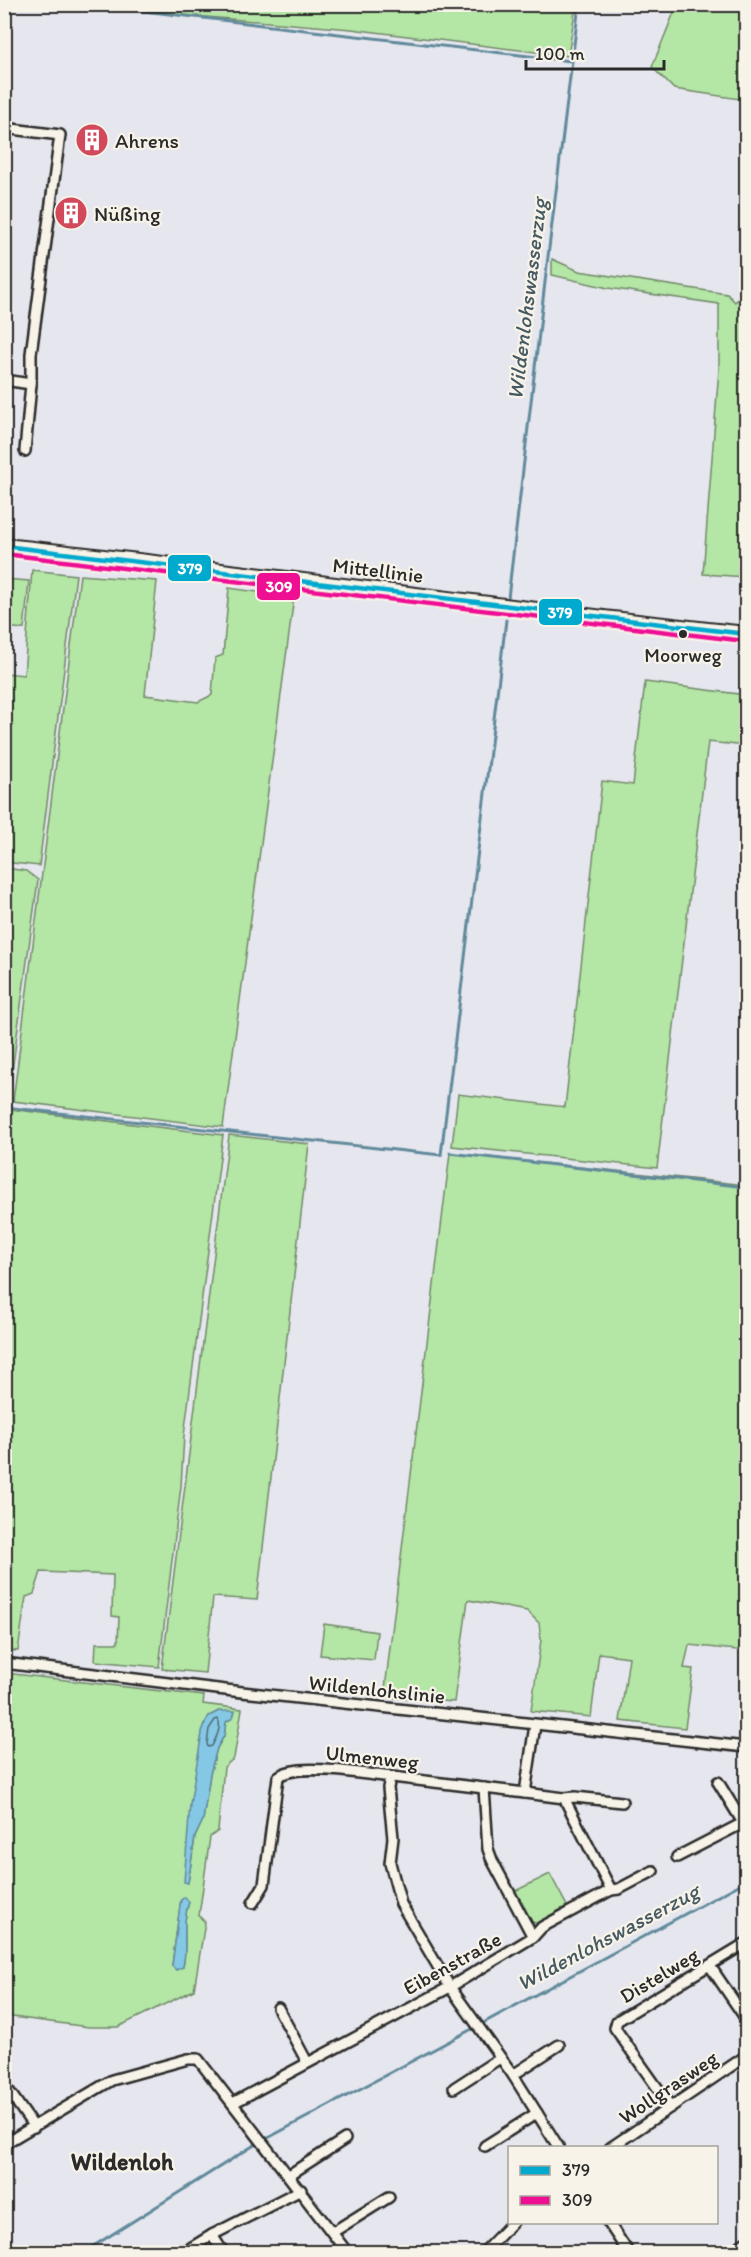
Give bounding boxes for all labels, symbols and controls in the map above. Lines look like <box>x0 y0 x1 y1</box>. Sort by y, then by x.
scale bar <box>526 33 664 71</box>
text: 100 m <box>535 43 585 65</box>
building icon: Ahrens <box>74 122 110 158</box>
place label: Ahrens <box>115 128 179 153</box>
water label: Wildenlohswasserzug <box>501 194 553 401</box>
building icon: Nüßing <box>53 195 89 231</box>
place label: Nüßing <box>94 201 161 226</box>
street label: Mittellinie <box>331 552 425 588</box>
line badge: 379 <box>167 554 212 582</box>
text: 379 <box>177 559 203 578</box>
line badge: 309 <box>256 572 301 601</box>
text: 309 <box>266 577 292 596</box>
line badge: 379 <box>538 598 583 626</box>
text: 379 <box>547 603 573 622</box>
marker: Moorweg <box>677 628 689 640</box>
place label: Moorweg <box>644 643 723 667</box>
street label: Wildenlohslinie <box>307 1669 447 1709</box>
street label: Ulmenweg <box>324 1740 420 1774</box>
water label: Wildenlohswasserzug <box>512 1876 706 1996</box>
street label: Eibenstraße <box>399 1926 505 2000</box>
street label: Distelweg <box>615 1942 703 2008</box>
street label: Wollgrasweg <box>614 2045 722 2129</box>
legend <box>508 2146 718 2224</box>
district label: Wildenloh <box>71 2147 174 2176</box>
text: 379 <box>562 2159 590 2181</box>
text: 309 <box>562 2189 592 2211</box>

